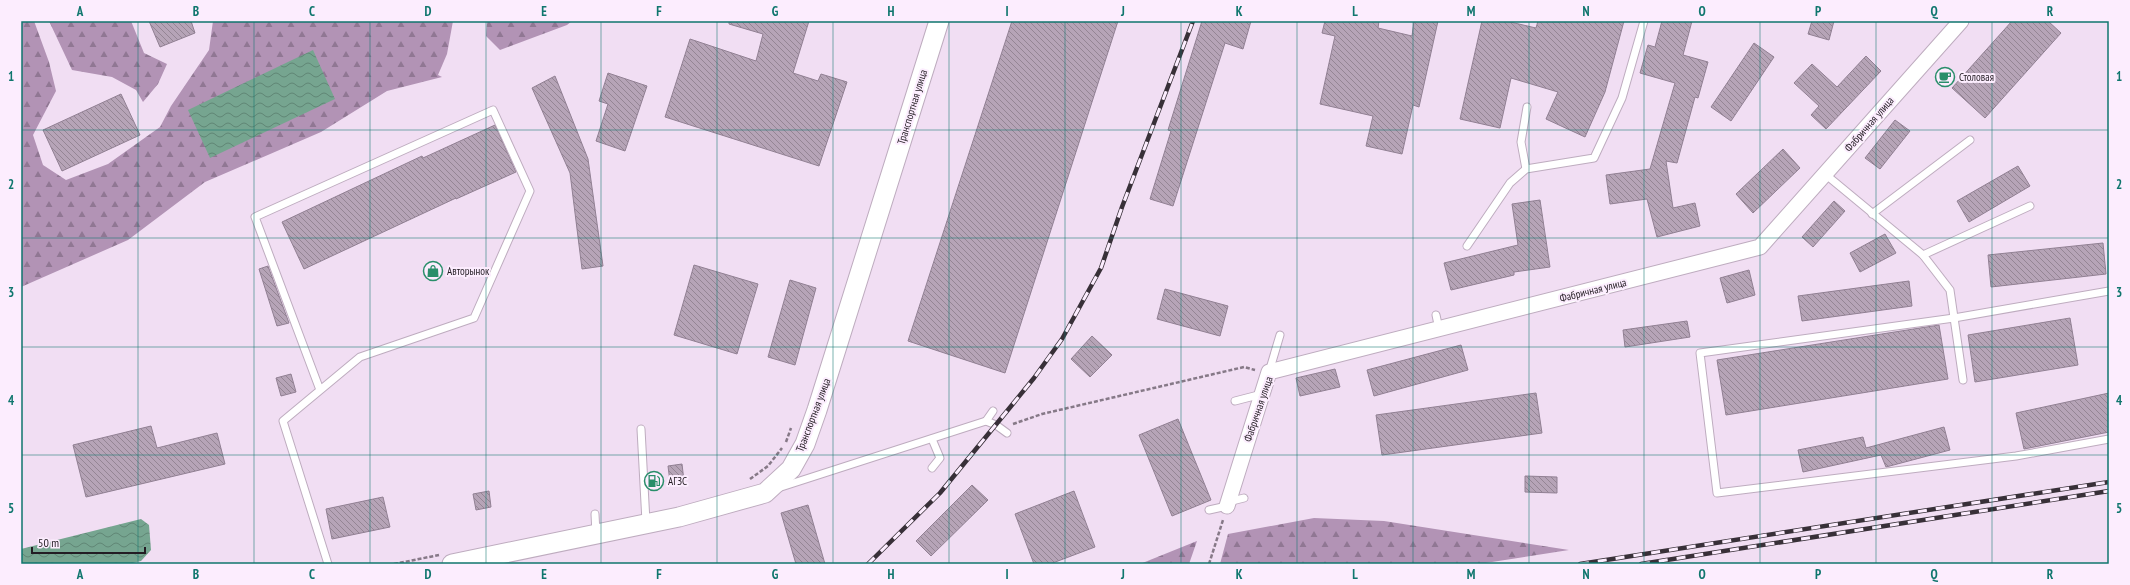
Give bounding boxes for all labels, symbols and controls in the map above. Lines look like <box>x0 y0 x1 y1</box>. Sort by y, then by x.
text: A <box>76 3 84 20</box>
text: B <box>193 3 199 20</box>
text: C <box>309 3 315 20</box>
text: D <box>425 3 432 20</box>
text: E <box>541 3 547 20</box>
text: F <box>656 3 662 20</box>
text: G <box>772 3 779 20</box>
text: H <box>888 3 895 20</box>
text: I <box>1005 3 1009 20</box>
text: J <box>1120 3 1125 20</box>
text: K <box>1236 3 1243 20</box>
text: L <box>1352 3 1358 20</box>
text: M <box>1467 3 1476 20</box>
text: N <box>1582 3 1590 20</box>
text: O <box>1698 3 1706 20</box>
text: P <box>1815 3 1821 20</box>
text: Q <box>1930 3 1938 20</box>
text: R <box>2047 3 2054 20</box>
cafe icon: Столовая <box>1934 66 1956 88</box>
text: 1 <box>8 68 14 85</box>
street label: Транспортная улица <box>894 68 930 146</box>
text: 1 <box>2116 68 2122 85</box>
place label: Столовая <box>1959 70 1994 84</box>
street label: Фабричная улица <box>1841 94 1897 154</box>
text: 2 <box>8 176 14 193</box>
text: 2 <box>2116 176 2122 193</box>
shop icon: Авторынок <box>422 260 444 282</box>
place label: Авторынок <box>447 264 490 278</box>
street label: Фабричная улица <box>1558 275 1628 305</box>
text: 3 <box>8 284 14 301</box>
text: 3 <box>2116 284 2122 301</box>
street label: Фабричная улица <box>1240 374 1276 444</box>
street label: Транспортная улица <box>793 376 833 454</box>
text: 4 <box>8 392 15 409</box>
text: 4 <box>2116 392 2123 409</box>
fuel station icon: АГЗС <box>643 470 665 492</box>
place label: АГЗС <box>668 474 687 488</box>
text: 5 <box>8 500 14 517</box>
text: 5 <box>2116 500 2122 517</box>
scale bar <box>32 529 145 555</box>
text: 50 m <box>38 535 59 550</box>
text: A <box>76 566 84 583</box>
text: B <box>193 566 199 583</box>
text: C <box>309 566 315 583</box>
text: D <box>425 566 432 583</box>
text: E <box>541 566 547 583</box>
text: F <box>656 566 662 583</box>
text: G <box>772 566 779 583</box>
text: H <box>888 566 895 583</box>
text: I <box>1005 566 1009 583</box>
text: J <box>1120 566 1125 583</box>
text: K <box>1236 566 1243 583</box>
text: L <box>1352 566 1358 583</box>
text: M <box>1467 566 1476 583</box>
text: N <box>1582 566 1590 583</box>
text: O <box>1698 566 1706 583</box>
text: P <box>1815 566 1821 583</box>
text: Q <box>1930 566 1938 583</box>
text: R <box>2047 566 2054 583</box>

